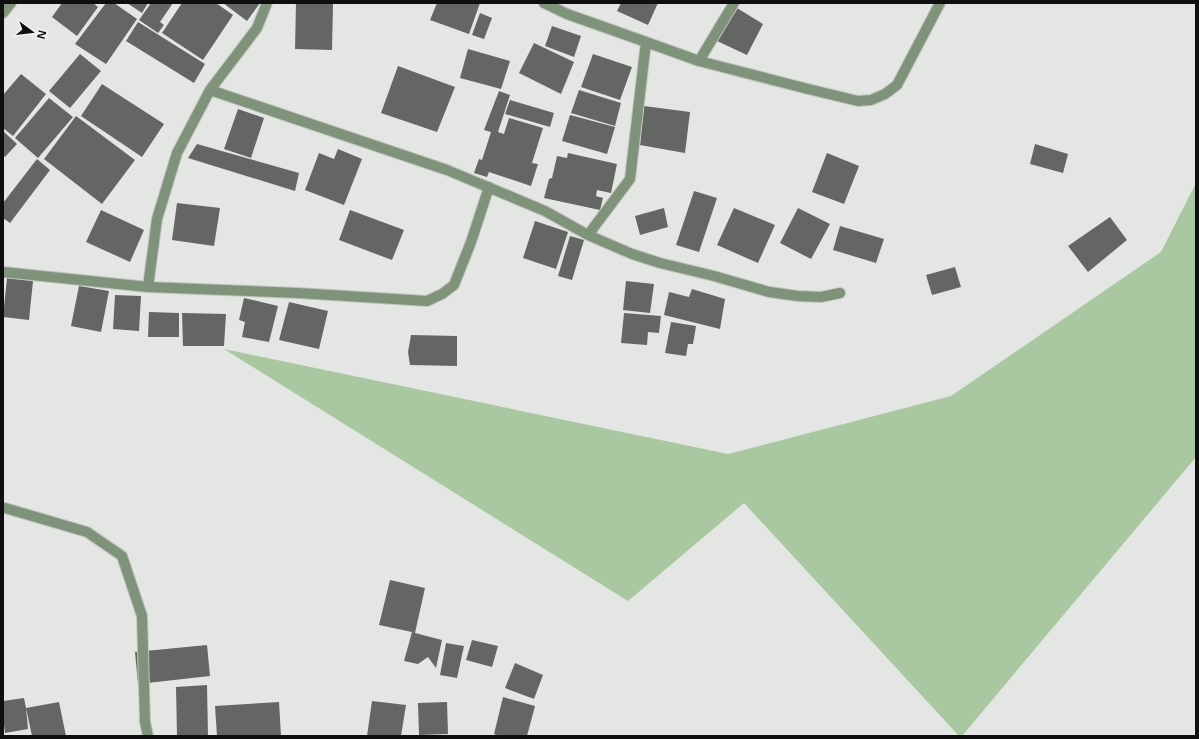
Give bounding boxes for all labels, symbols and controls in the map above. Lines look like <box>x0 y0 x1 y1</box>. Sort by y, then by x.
north arrow <box>12 12 52 52</box>
text: N <box>34 28 51 41</box>

